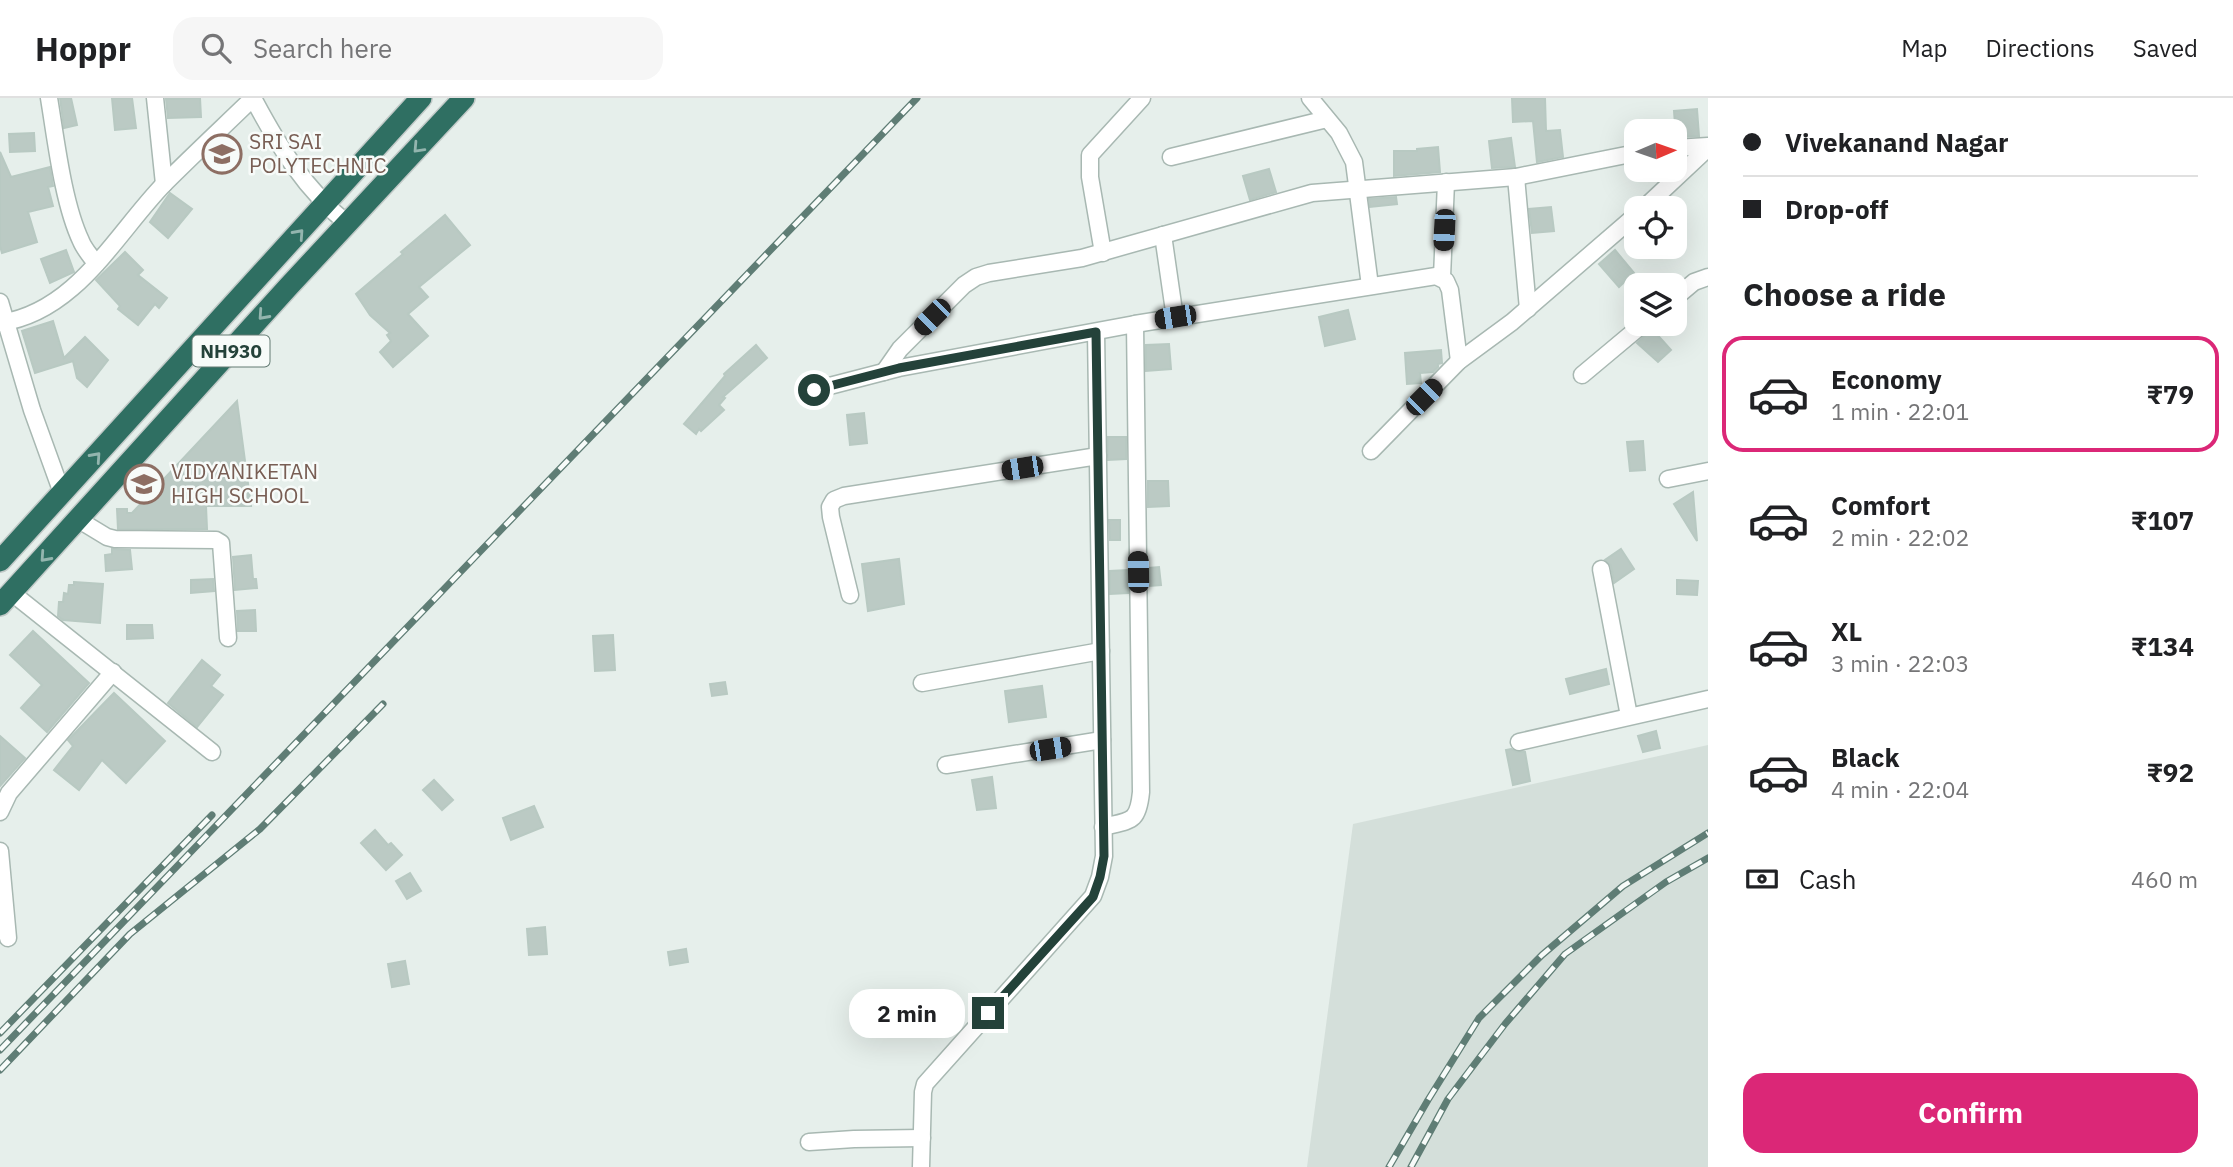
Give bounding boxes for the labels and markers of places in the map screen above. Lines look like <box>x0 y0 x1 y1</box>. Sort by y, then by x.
place label: SRI SAI POLYTECHNIC <box>249 127 387 179</box>
school or university icon: SRI SAI POLYTECHNIC <box>201 133 243 175</box>
place label: VIDYANIKETAN HIGH SCHOOL <box>171 457 318 509</box>
school or university icon: VIDYANIKETAN HIGH SCHOOL <box>123 463 165 505</box>

